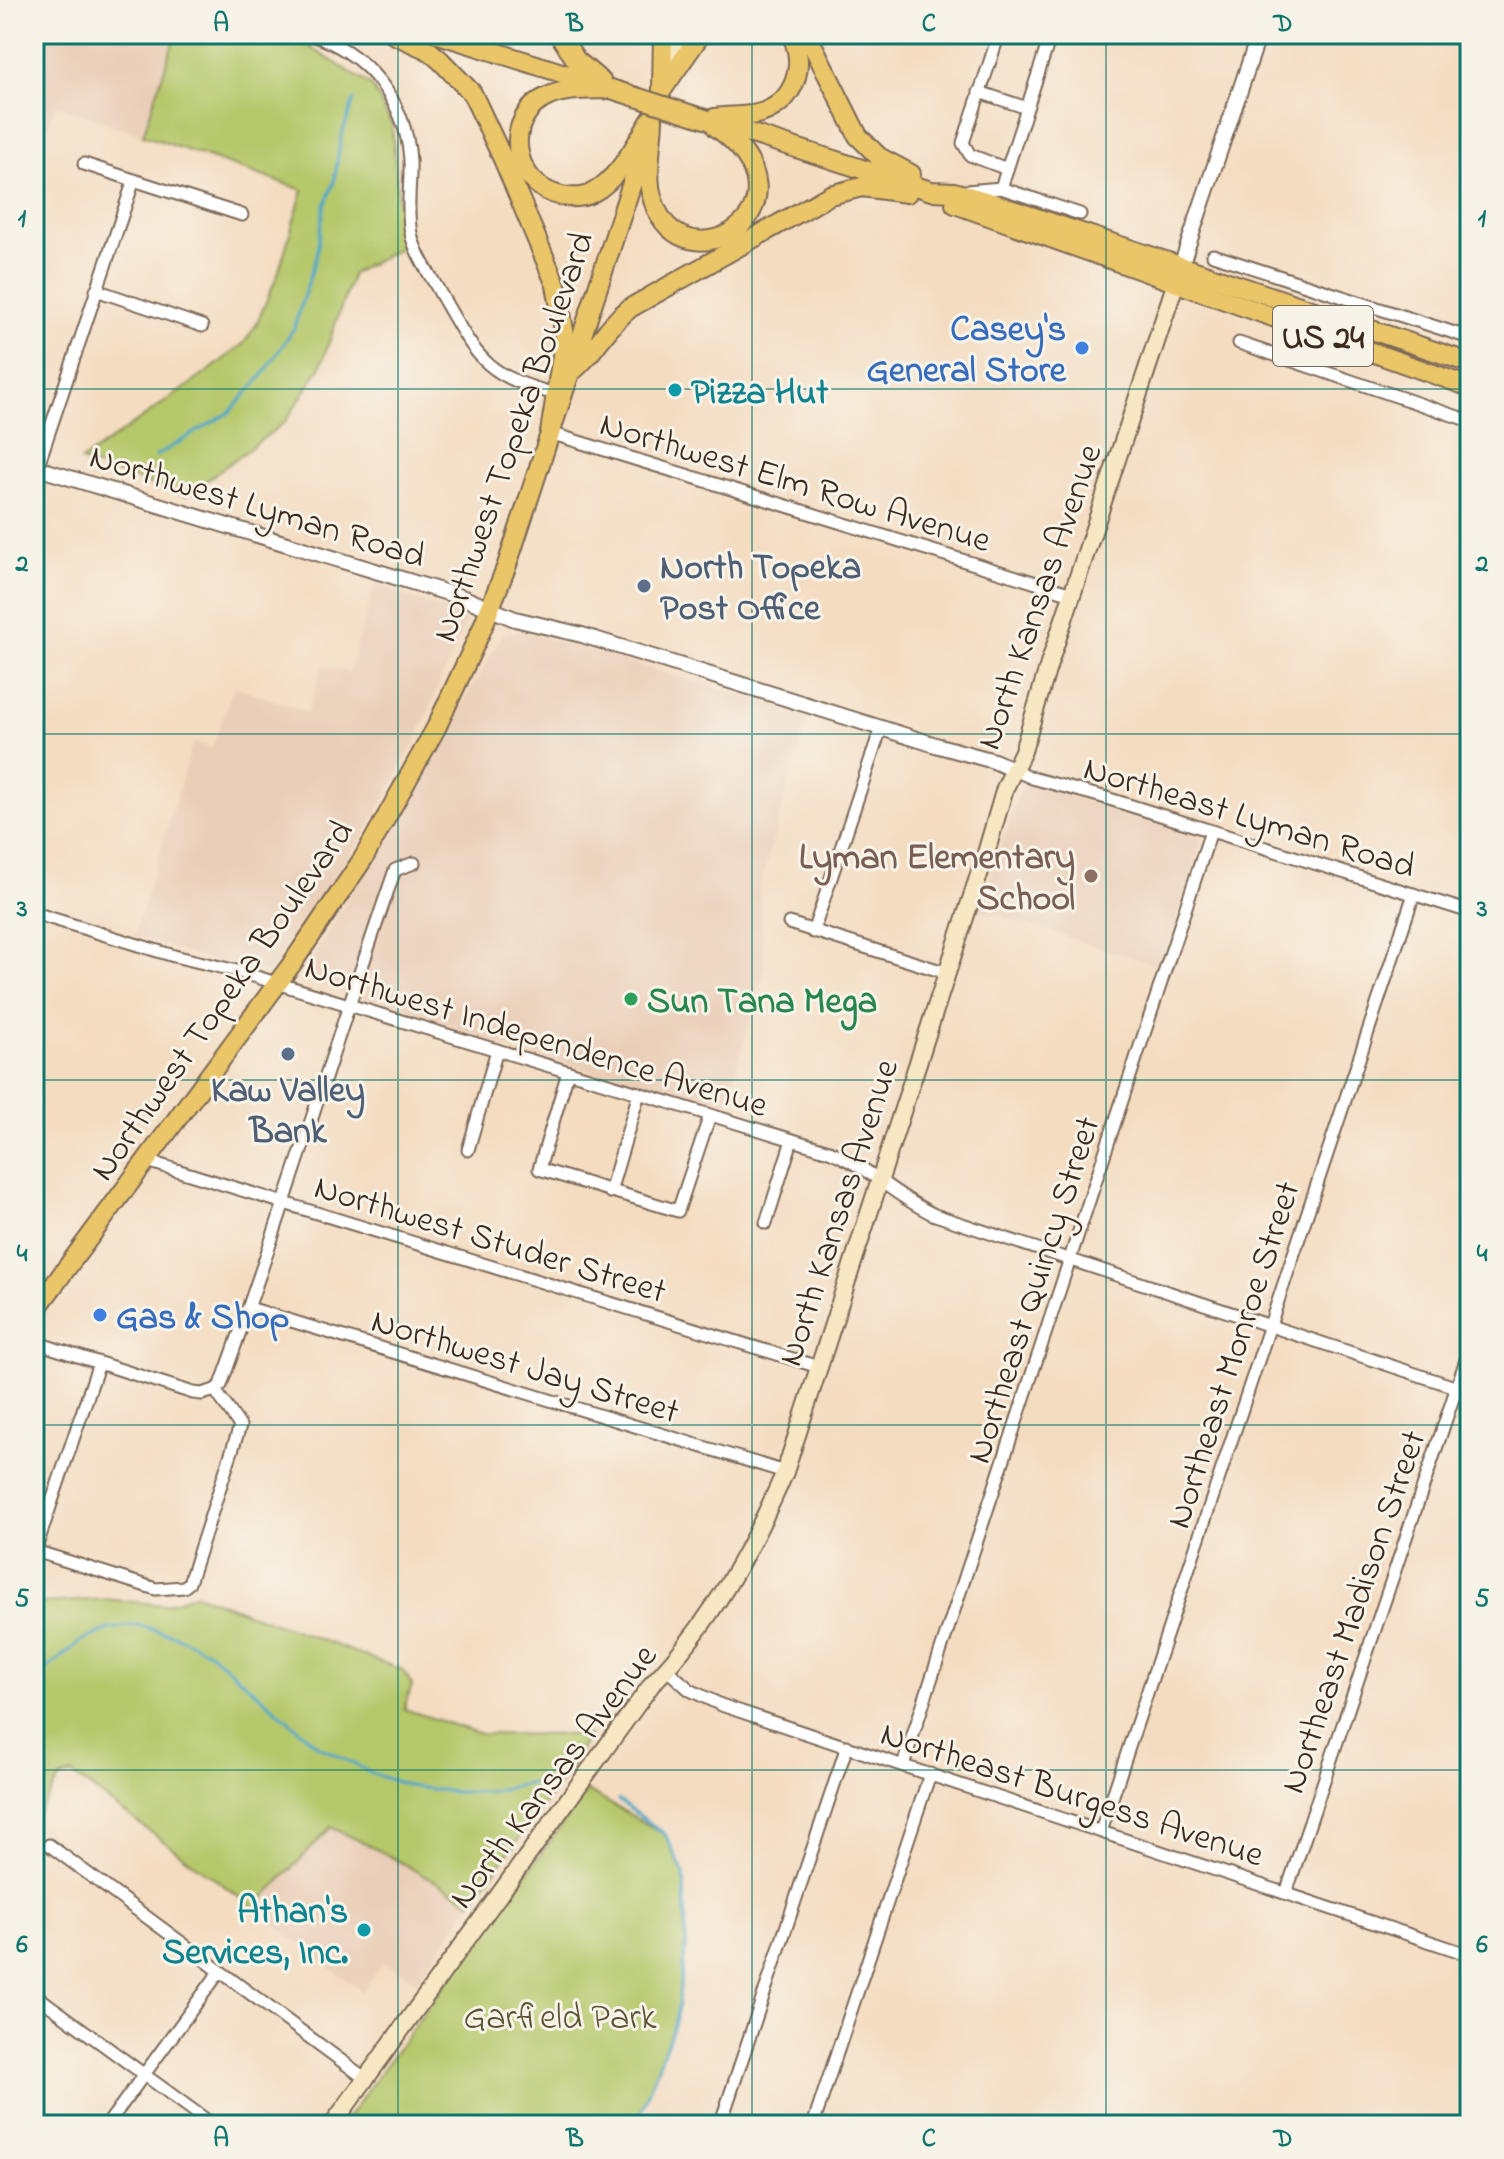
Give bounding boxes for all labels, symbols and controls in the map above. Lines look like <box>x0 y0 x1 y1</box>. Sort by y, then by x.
text: A <box>213 6 229 44</box>
text: B <box>565 6 584 44</box>
text: C <box>922 6 936 44</box>
text: D <box>1272 6 1293 44</box>
text: 1 <box>18 201 27 239</box>
text: 1 <box>1478 201 1487 239</box>
street label: Northwest Topeka Boulevard <box>420 225 610 650</box>
place label: Casey's General Store <box>867 305 1067 399</box>
road number: US 24 <box>1273 306 1373 366</box>
marker: Casey's General Store <box>1073 339 1091 357</box>
place label: Pizza Hut <box>691 368 829 421</box>
marker: Pizza Hut <box>666 381 684 399</box>
street label: Northwest Elm Row Avenue <box>593 400 997 569</box>
street label: Northwest Lyman Road <box>82 432 431 585</box>
street label: North Kansas Avenue <box>964 437 1119 757</box>
place label: North Topeka Post Office <box>660 543 861 637</box>
text: 2 <box>15 546 29 584</box>
text: 2 <box>1475 546 1489 584</box>
marker: North Topeka Post Office <box>635 577 653 595</box>
street label: Northeast Lyman Road <box>1076 744 1421 895</box>
street label: Northwest Topeka Boulevard <box>78 810 369 1193</box>
place label: Lyman Elementary School <box>799 833 1075 927</box>
marker: Lyman Elementary School <box>1082 867 1100 885</box>
text: 3 <box>16 891 28 929</box>
text: 3 <box>1476 891 1488 929</box>
street label: Northwest Independence Avenue <box>298 943 774 1134</box>
place label: Sun Tana Mega <box>647 977 877 1031</box>
marker: Sun Tana Mega <box>622 990 640 1008</box>
marker: Kaw Valley Bank <box>279 1045 297 1063</box>
street label: North Kansas Avenue <box>766 1052 915 1374</box>
place label: Kaw Valley Bank <box>211 1066 365 1160</box>
street label: Northeast Quincy Street <box>954 1110 1116 1471</box>
street label: Northwest Studer Street <box>307 1163 672 1320</box>
street label: Northeast Monroe Street <box>1154 1175 1316 1536</box>
text: 4 <box>17 1236 28 1274</box>
text: 4 <box>1477 1236 1488 1274</box>
place label: Gas & Shop <box>116 1293 289 1346</box>
street label: Northwest Jay Street <box>364 1296 685 1440</box>
marker: Gas & Shop <box>91 1306 109 1324</box>
street label: Northeast Madison Street <box>1268 1424 1442 1801</box>
text: 5 <box>15 1581 30 1619</box>
text: 5 <box>1475 1581 1490 1619</box>
street label: North Kansas Avenue <box>437 1633 672 1921</box>
street label: Northeast Burgess Avenue <box>873 1709 1271 1884</box>
place label: Athan's Services, Inc. <box>162 1887 348 1981</box>
marker: Athan's Services, Inc. <box>355 1921 373 1939</box>
text: 6 <box>16 1927 28 1965</box>
text: 6 <box>1476 1927 1488 1965</box>
park label: Garfield Park <box>464 1993 657 2046</box>
text: A <box>213 2121 229 2159</box>
text: B <box>565 2121 584 2159</box>
text: C <box>922 2121 936 2159</box>
text: D <box>1272 2121 1293 2159</box>

